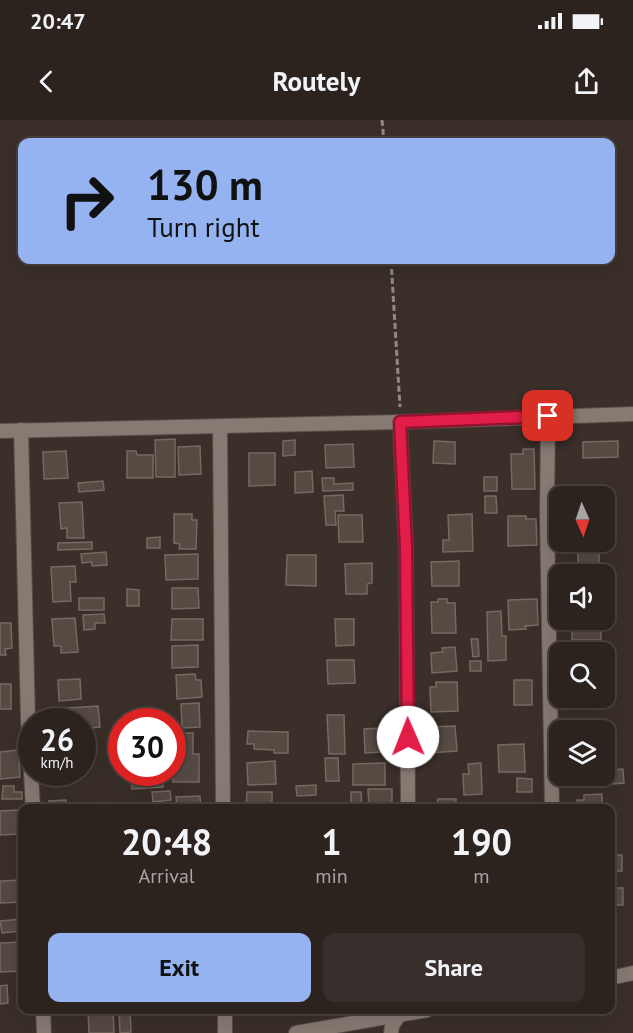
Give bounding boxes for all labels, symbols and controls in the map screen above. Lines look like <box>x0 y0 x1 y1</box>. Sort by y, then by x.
text: 20:47 <box>30 7 86 35</box>
text: Routely <box>273 64 360 98</box>
icon: back <box>30 65 63 98</box>
icon: share <box>570 65 603 98</box>
text: 130 m <box>147 157 263 212</box>
icon: right <box>48 162 126 240</box>
text: Turn right <box>147 210 260 244</box>
pin <box>522 390 573 441</box>
icon: arrive <box>531 399 564 432</box>
north arrow <box>549 486 615 552</box>
map controls <box>549 486 615 786</box>
button: sound <box>549 564 615 630</box>
button: search <box>549 642 615 708</box>
position arrow <box>376 705 440 769</box>
speed limit sign: 30 <box>108 708 186 786</box>
text: 26 <box>40 720 74 759</box>
button: layers <box>549 720 615 786</box>
text: km/h <box>41 753 73 772</box>
text: 20:48 <box>121 818 212 865</box>
text: 1 <box>321 818 342 865</box>
text: 190 <box>451 818 512 865</box>
text: Arrival <box>139 863 195 889</box>
text: min <box>315 863 348 889</box>
text: m <box>473 863 490 889</box>
button: Exit <box>48 933 311 1002</box>
button: Share <box>323 933 585 1002</box>

